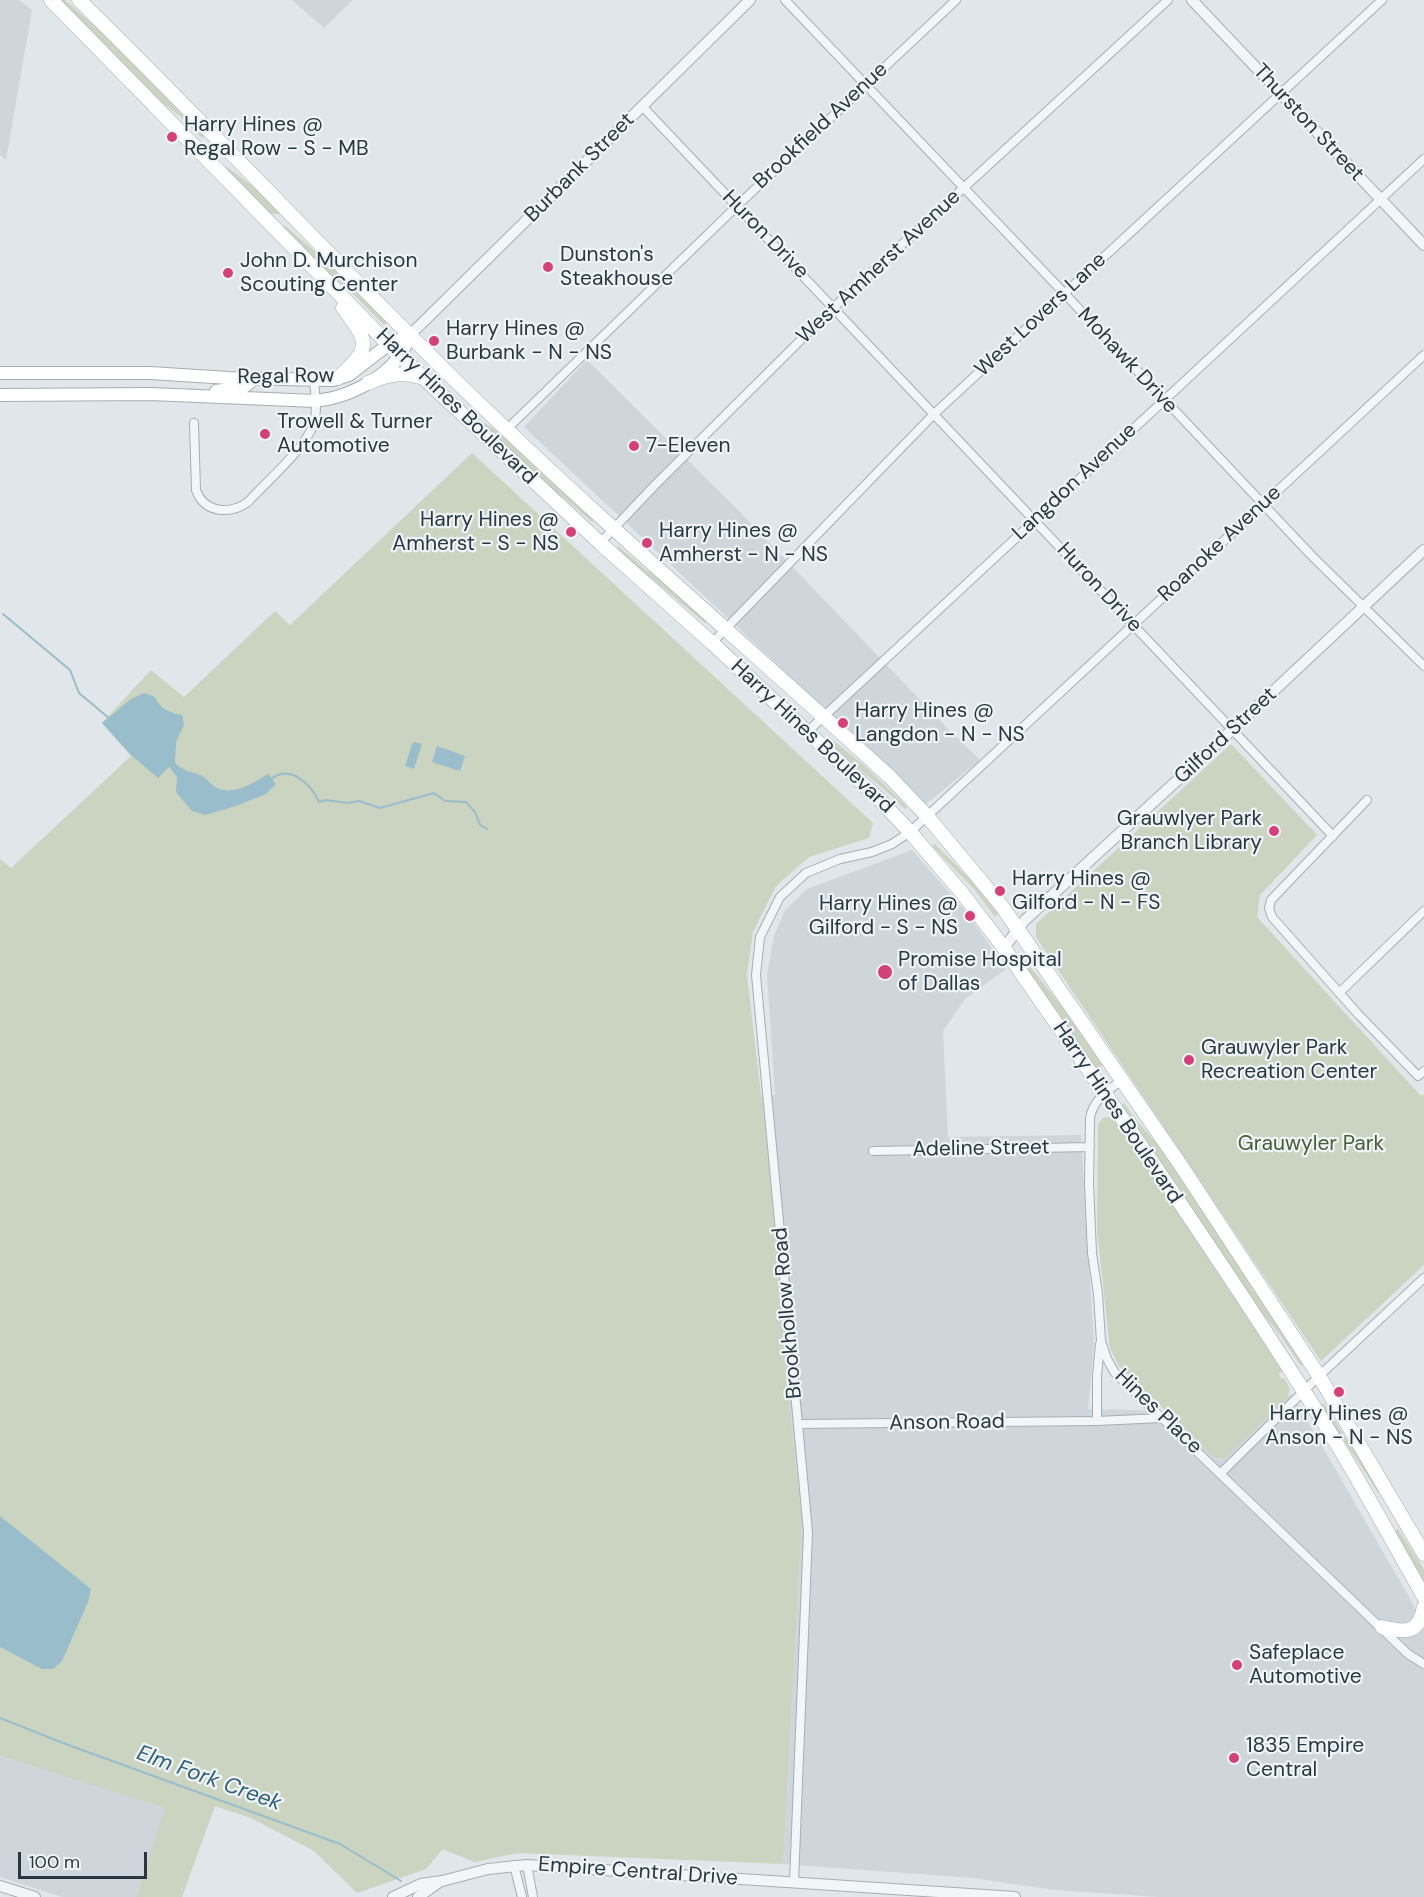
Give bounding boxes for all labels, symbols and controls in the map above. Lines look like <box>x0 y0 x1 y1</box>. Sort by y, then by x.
street label: Brookfield Avenue <box>749 57 893 195</box>
street label: Thurston Street <box>1247 59 1369 187</box>
street label: Burbank Street <box>520 108 640 228</box>
place label: Harry Hines @ Regal Row - S - MB <box>184 112 369 162</box>
marker: Harry Hines @ Regal Row - S - MB <box>165 130 179 144</box>
street label: Huron Drive <box>717 185 813 285</box>
street label: West Amherst Avenue <box>792 185 966 349</box>
place label: Dunston's Steakhouse <box>560 242 673 292</box>
place label: John D. Murchison Scouting Center <box>240 248 417 298</box>
street label: West Lovers Lane <box>970 248 1112 382</box>
marker: Dunston's Steakhouse <box>541 260 555 274</box>
marker: John D. Murchison Scouting Center <box>221 266 235 280</box>
street label: Mohawk Drive <box>1072 303 1182 419</box>
place label: Harry Hines @ Burbank - N - NS <box>446 316 612 366</box>
street label: Harry Hines Boulevard <box>370 324 542 490</box>
marker: Harry Hines @ Burbank - N - NS <box>427 334 441 348</box>
street label: Regal Row <box>237 364 335 390</box>
place label: Trowell & Turner Automotive <box>277 409 433 459</box>
street label: Langdon Avenue <box>1008 418 1142 546</box>
marker: Trowell & Turner Automotive <box>258 427 272 441</box>
place label: 7-Eleven <box>646 433 730 459</box>
marker: 7-Eleven <box>627 439 641 453</box>
street label: Roanoke Avenue <box>1153 481 1287 607</box>
place label: Harry Hines @ Amherst - S - NS <box>392 507 559 557</box>
place label: Harry Hines @ Amherst - N - NS <box>659 518 828 568</box>
marker: Harry Hines @ Amherst - S - NS <box>564 525 578 539</box>
marker: Harry Hines @ Amherst - N - NS <box>640 536 654 550</box>
street label: Huron Drive <box>1051 538 1147 638</box>
street label: Harry Hines Boulevard <box>725 655 899 819</box>
street label: Gilford Street <box>1170 682 1282 790</box>
place label: Harry Hines @ Langdon - N - NS <box>855 698 1025 748</box>
marker: Harry Hines @ Langdon - N - NS <box>836 716 850 730</box>
place label: Grauwlyer Park Branch Library <box>1117 806 1262 856</box>
marker: Grauwlyer Park Branch Library <box>1267 824 1281 838</box>
place label: Harry Hines @ Gilford - N - FS <box>1012 866 1160 916</box>
marker: Harry Hines @ Gilford - N - FS <box>993 884 1007 898</box>
place label: Harry Hines @ Gilford - S - NS <box>809 891 958 941</box>
marker: Harry Hines @ Gilford - S - NS <box>963 909 977 923</box>
place label: Promise Hospital of Dallas <box>898 947 1062 997</box>
marker: Promise Hospital of Dallas <box>876 963 894 981</box>
street label: Harry Hines Boulevard <box>1047 1017 1187 1209</box>
place label: Grauwyler Park Recreation Center <box>1201 1035 1377 1085</box>
marker: Grauwyler Park Recreation Center <box>1182 1053 1196 1067</box>
park label: Grauwyler Park <box>1238 1131 1384 1157</box>
street label: Adeline Street <box>912 1135 1050 1163</box>
street label: Brookhollow Road <box>768 1226 808 1400</box>
street label: Hines Place <box>1109 1364 1207 1460</box>
marker: Harry Hines @ Anson - N - NS <box>1332 1385 1346 1399</box>
place label: Harry Hines @ Anson - N - NS <box>1265 1401 1413 1451</box>
street label: Anson Road <box>889 1409 1005 1437</box>
place label: Safeplace Automotive <box>1249 1640 1362 1690</box>
marker: Safeplace Automotive <box>1230 1658 1244 1672</box>
place label: 1835 Empire Central <box>1246 1733 1364 1783</box>
water label: Elm Fork Creek <box>133 1741 285 1817</box>
marker: 1835 Empire Central <box>1227 1751 1241 1765</box>
scale bar <box>21 1840 150 1878</box>
text: 100 m <box>29 1850 80 1874</box>
street label: Empire Central Drive <box>537 1852 739 1892</box>

